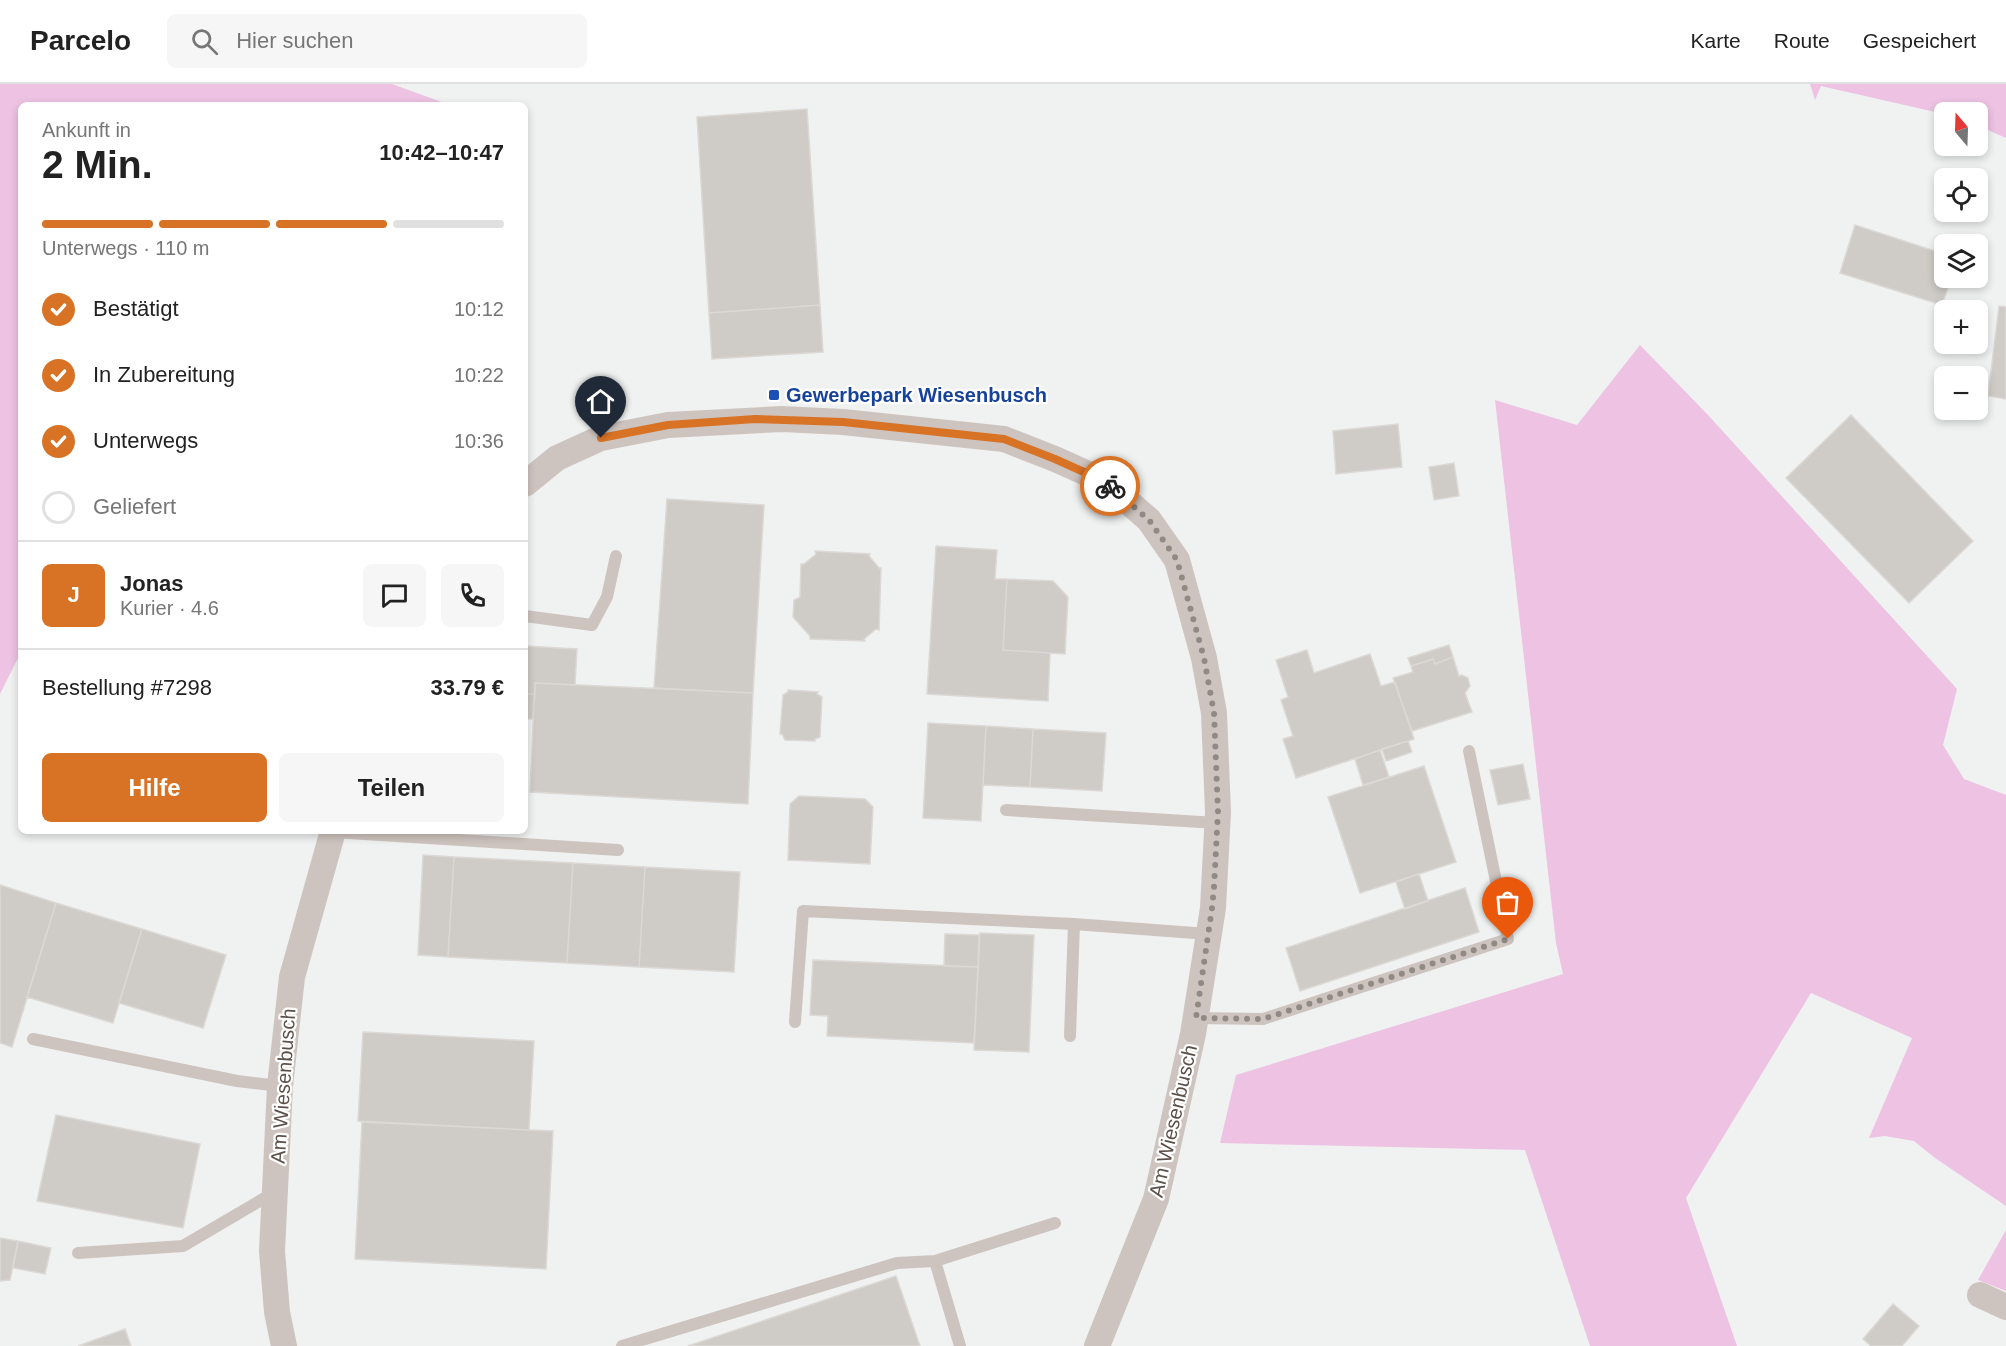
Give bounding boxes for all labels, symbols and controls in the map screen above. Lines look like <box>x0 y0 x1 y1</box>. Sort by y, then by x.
search box <box>167 14 587 68</box>
text: Parcelo <box>30 25 131 56</box>
icon: search <box>188 25 221 58</box>
text: Hier suchen <box>236 28 354 53</box>
text: Karte <box>1691 29 1741 52</box>
text: Route <box>1774 29 1830 52</box>
text: Gespeichert <box>1863 29 1976 52</box>
north arrow <box>1934 102 1988 156</box>
map controls <box>1934 102 1988 420</box>
text: Ankunft in <box>42 119 131 141</box>
text: 10:42–10:47 <box>379 140 504 165</box>
text: 2 Min. <box>42 143 153 186</box>
button: locate <box>1934 168 1988 222</box>
button: layers <box>1934 234 1988 288</box>
text: Unterwegs · 110 m <box>42 237 209 259</box>
icon: check <box>42 293 75 326</box>
text: Bestätigt <box>93 296 179 321</box>
text: 10:12 <box>454 298 504 320</box>
button: + <box>1934 300 1988 354</box>
icon: check <box>42 359 75 392</box>
text: In Zubereitung <box>93 362 235 387</box>
text: 10:22 <box>454 364 504 386</box>
button: − <box>1934 366 1988 420</box>
pin <box>575 376 626 438</box>
place label: Gewerbepark Wiesenbusch <box>786 384 1047 406</box>
icon: home <box>584 385 617 418</box>
marker: Gewerbepark Wiesenbusch <box>767 388 781 402</box>
icon: check <box>42 425 75 458</box>
text: Unterwegs <box>93 428 198 453</box>
text: 10:36 <box>454 430 504 452</box>
courier <box>1080 456 1140 516</box>
icon: bike <box>1094 470 1127 503</box>
text: Geliefert <box>93 494 176 519</box>
button: chat <box>363 564 426 627</box>
button: phone <box>441 564 504 627</box>
text: Jonas <box>120 571 184 596</box>
text: J <box>67 582 80 607</box>
text: Kurier · 4.6 <box>120 597 219 619</box>
text: Bestellung #7298 <box>42 675 212 700</box>
text: 33.79 € <box>431 675 504 700</box>
button: Hilfe <box>42 753 267 822</box>
button: Teilen <box>279 753 504 822</box>
pin <box>1482 877 1533 939</box>
icon: bag <box>1491 886 1524 919</box>
street label: Am Wiesenbusch <box>267 1008 299 1164</box>
street label: Am Wiesenbusch <box>1145 1043 1201 1199</box>

